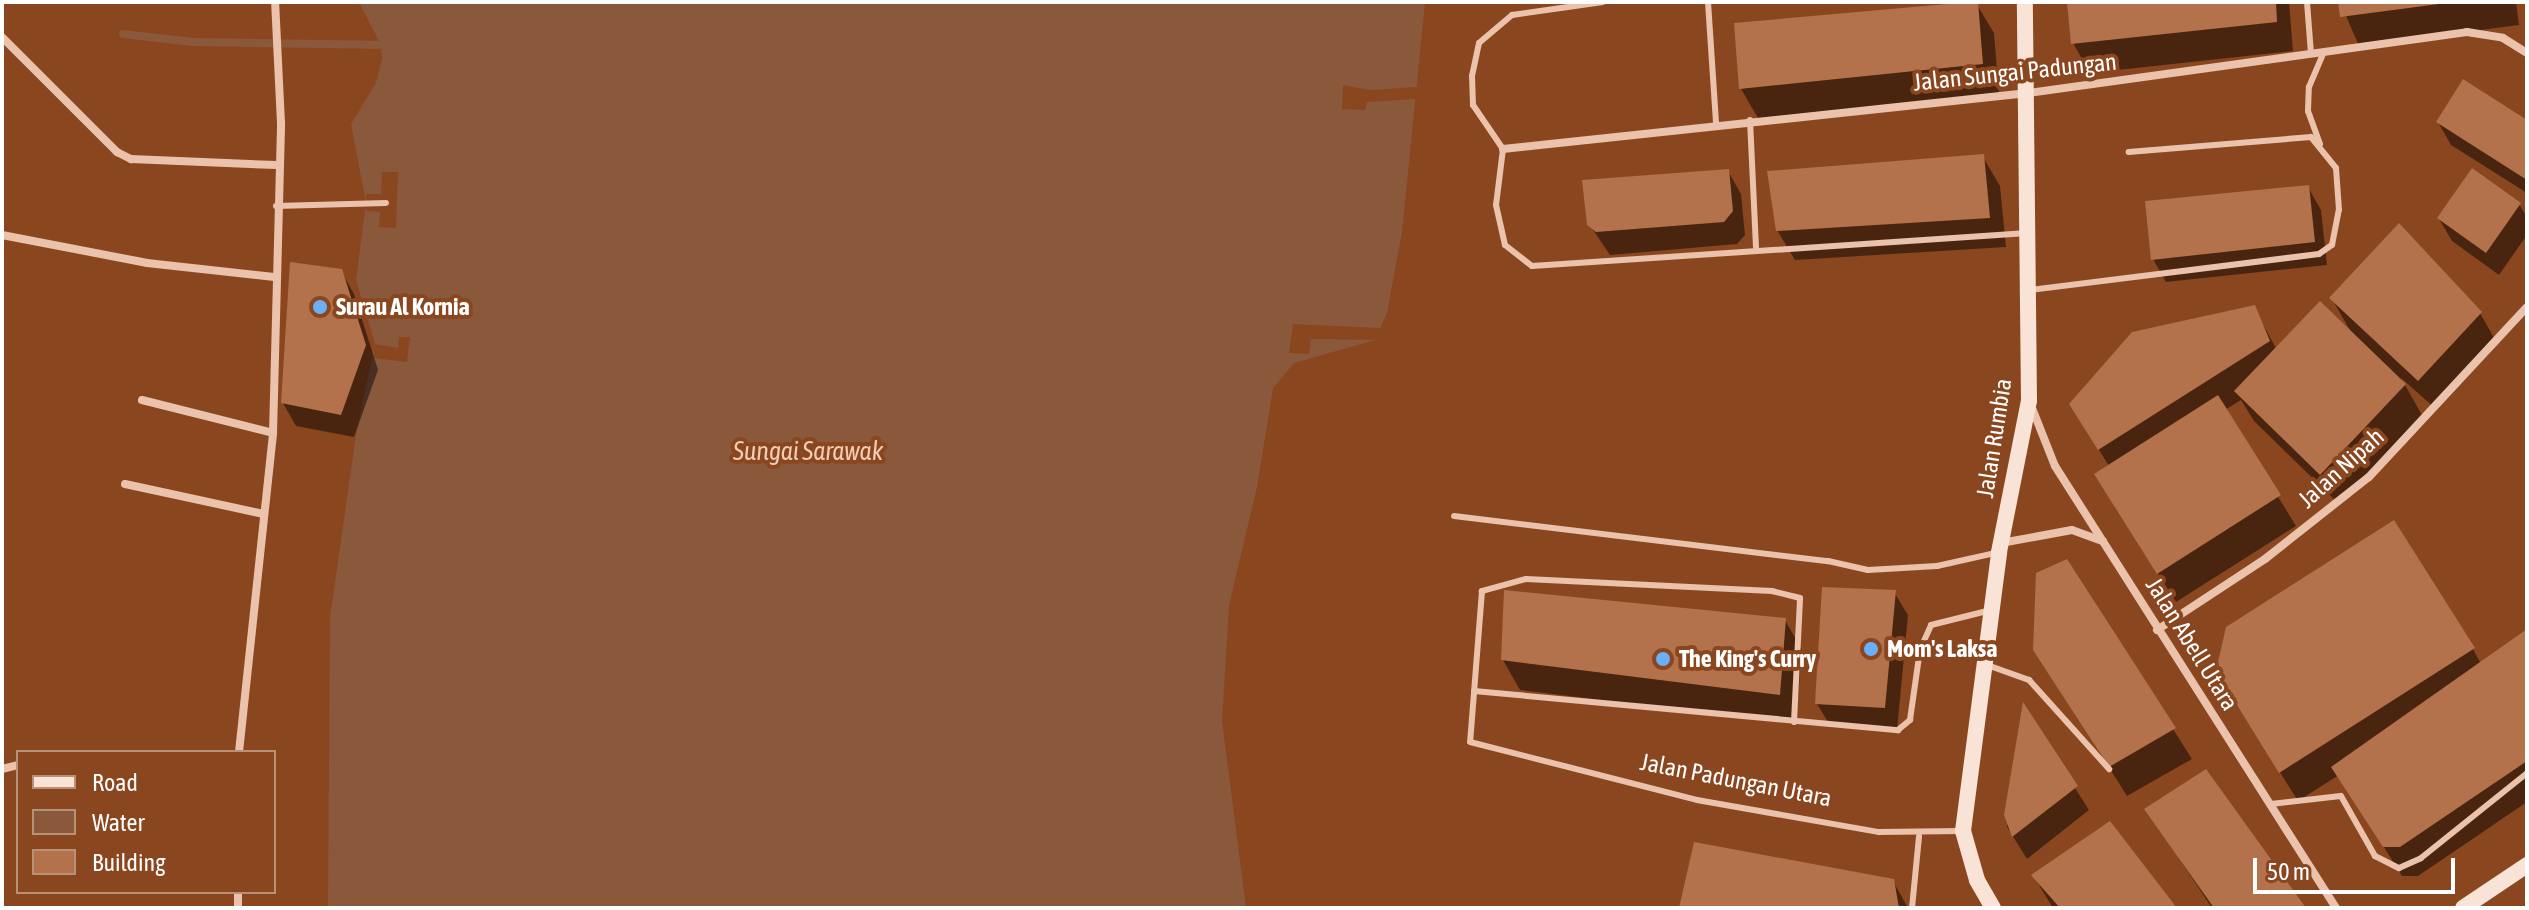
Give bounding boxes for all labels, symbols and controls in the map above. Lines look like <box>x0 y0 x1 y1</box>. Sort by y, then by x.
street label: Jalan Sungai Padungan <box>1912 47 2118 97</box>
place label: Surau Al Kornia <box>336 293 470 321</box>
marker: Surau Al Kornia <box>311 298 329 316</box>
street label: Jalan Rumbia <box>1970 376 2018 500</box>
street label: Jalan Nipah <box>2292 422 2390 514</box>
water label: Sungai Sarawak <box>733 436 883 468</box>
street label: Jalan Abell Utara <box>2140 572 2244 716</box>
place label: Mom's Laksa <box>1887 635 1997 663</box>
marker: Mom's Laksa <box>1862 640 1880 658</box>
place label: The King's Curry <box>1679 645 1816 673</box>
marker: The King's Curry <box>1654 650 1672 668</box>
street label: Jalan Padungan Utara <box>1638 747 1834 813</box>
legend <box>16 750 276 894</box>
text: Road <box>92 769 138 796</box>
text: Water <box>92 809 145 836</box>
scale bar <box>2257 842 2459 892</box>
text: Building <box>92 849 165 876</box>
text: 50 m <box>2267 858 2310 885</box>

